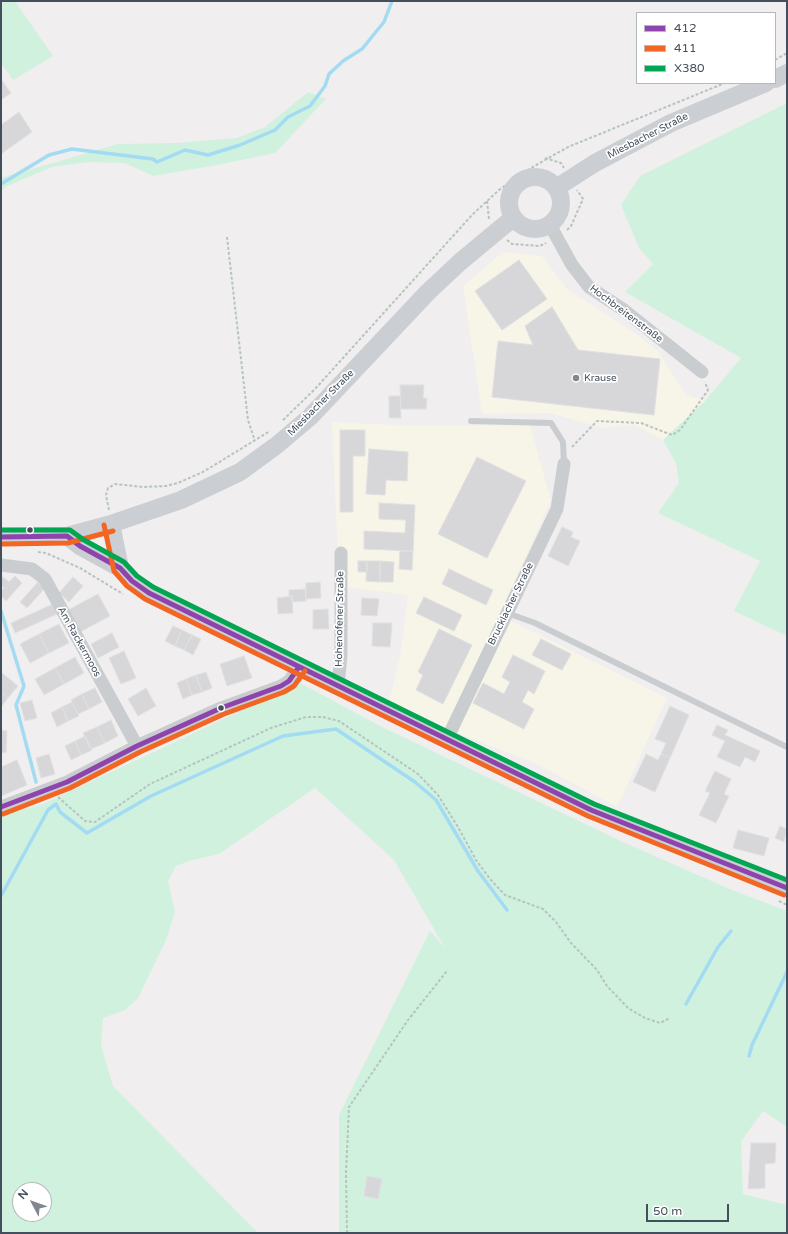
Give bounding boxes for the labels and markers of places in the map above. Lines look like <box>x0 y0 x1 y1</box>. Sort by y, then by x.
place label: Krause <box>584 372 617 384</box>
marker: Krause <box>571 373 581 383</box>
unlabelled marker <box>25 525 35 535</box>
unlabelled marker <box>216 703 226 713</box>

